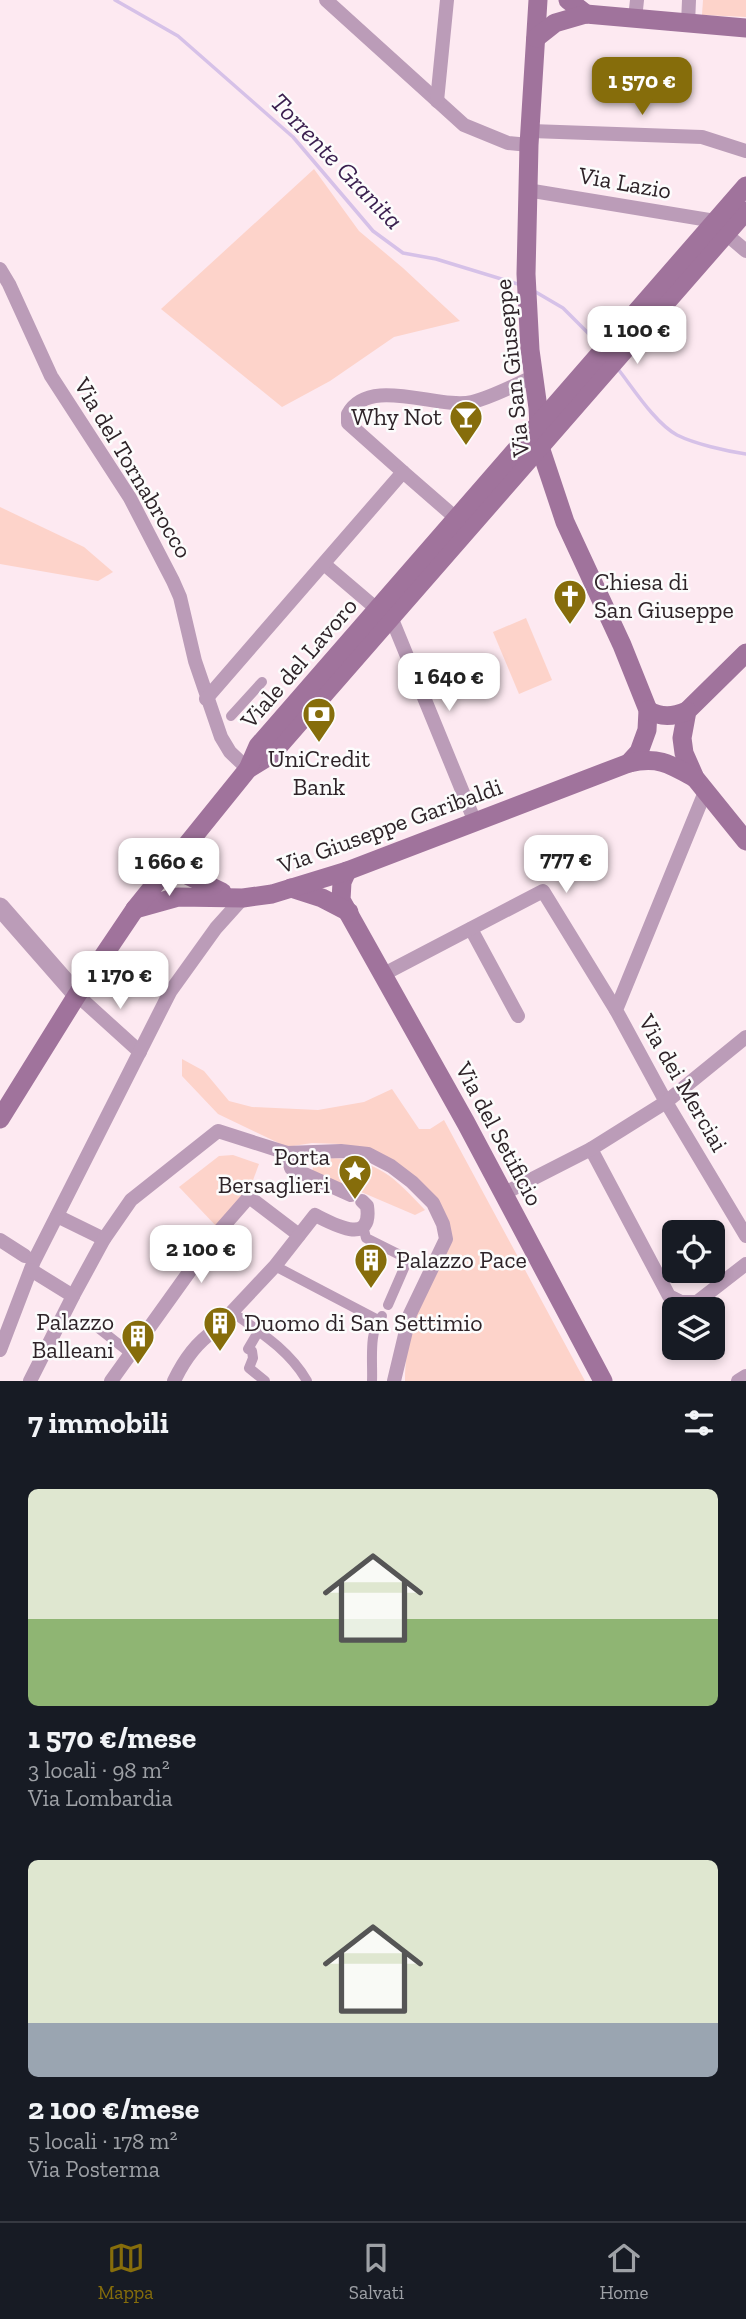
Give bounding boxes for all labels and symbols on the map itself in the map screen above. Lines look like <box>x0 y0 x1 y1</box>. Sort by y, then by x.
pin: 1 570 € <box>577 58 707 117</box>
water label: Torrente Granita <box>264 86 410 236</box>
street label: Via Lazio <box>575 160 674 205</box>
street label: Via San Giuseppe <box>488 278 535 459</box>
pin: 1 100 € <box>572 306 702 366</box>
street label: Via del Tornabrocco <box>68 371 199 563</box>
bar icon: Why Not <box>447 398 485 447</box>
place label: Why Not <box>351 402 442 431</box>
place label: Chiesa di San Giuseppe <box>594 567 734 624</box>
church icon: Chiesa di San Giuseppe <box>551 577 589 626</box>
street label: Viale del Lavoro <box>233 591 363 735</box>
pin: 1 640 € <box>384 654 514 713</box>
bank icon: UniCredit Bank <box>300 695 338 744</box>
place label: UniCredit Bank <box>268 744 370 801</box>
street label: Via Giuseppe Garibaldi <box>273 771 506 880</box>
pin: 777 € <box>517 836 615 895</box>
pin: 1 660 € <box>104 838 234 898</box>
pin: 1 170 € <box>55 951 185 1011</box>
street label: Via dei Merciai <box>632 1008 735 1157</box>
street label: Via del Setificio <box>449 1056 549 1211</box>
place label: Porta Bersaglieri <box>218 1142 330 1199</box>
place icon: Porta Bersaglieri <box>336 1152 374 1201</box>
pin: 2 100 € <box>136 1226 266 1285</box>
building icon: Palazzo Pace <box>352 1241 390 1290</box>
place label: Palazzo Pace <box>396 1245 527 1274</box>
building icon: Duomo di San Settimio <box>201 1304 239 1353</box>
place label: Palazzo Balleani <box>32 1307 114 1364</box>
place label: Duomo di San Settimio <box>244 1308 482 1337</box>
building icon: Palazzo Balleani <box>119 1317 157 1366</box>

